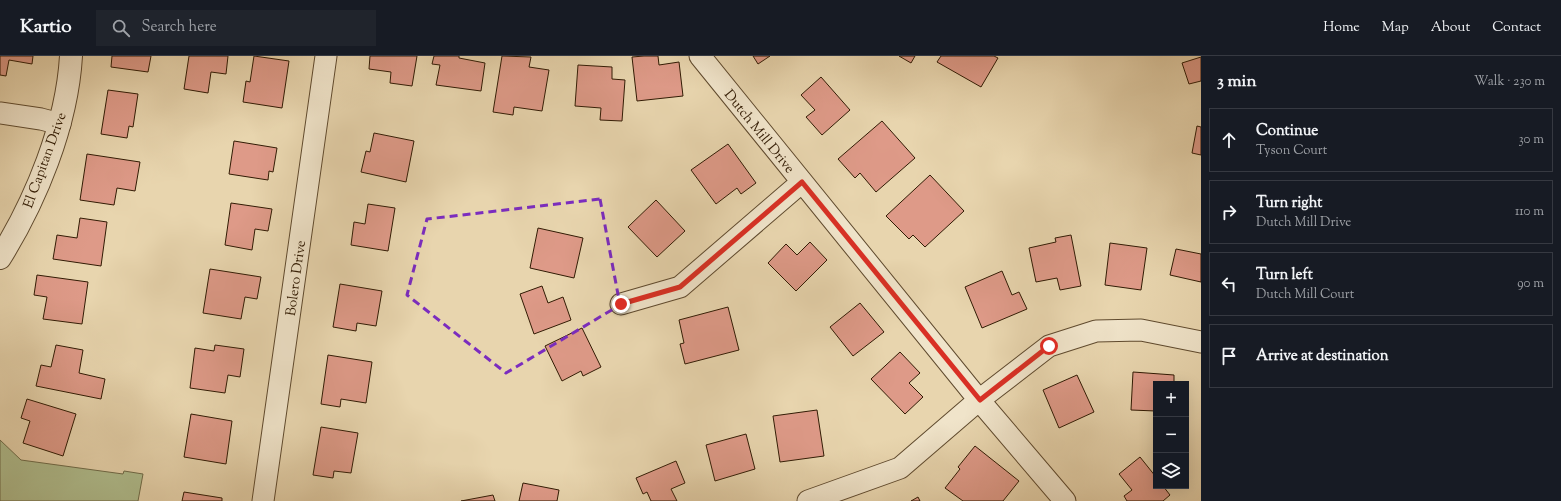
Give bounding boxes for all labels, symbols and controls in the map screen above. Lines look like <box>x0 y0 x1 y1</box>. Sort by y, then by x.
search box <box>96 10 376 46</box>
text: Kartio <box>20 14 72 41</box>
icon: search <box>110 17 132 39</box>
text: Search here <box>142 17 217 38</box>
text: Home <box>1323 18 1360 38</box>
text: Map <box>1382 18 1409 38</box>
text: About <box>1431 18 1470 38</box>
text: Contact <box>1492 18 1541 38</box>
text: 3 min <box>1217 70 1256 94</box>
text: Walk · 230 m <box>1474 73 1545 91</box>
street label: Dutch Mill Drive <box>718 86 799 178</box>
street label: El Capitan Drive <box>19 110 72 211</box>
text: Continue <box>1256 121 1318 142</box>
icon: ahead <box>1218 129 1240 151</box>
text: 30 m <box>1518 131 1544 149</box>
text: Tyson Court <box>1256 142 1327 160</box>
text: Turn right <box>1256 193 1322 214</box>
icon: right <box>1218 201 1240 223</box>
text: 110 m <box>1515 203 1544 221</box>
text: Dutch Mill Drive <box>1256 214 1351 232</box>
street label: Bolero Drive <box>282 239 312 317</box>
text: Turn left <box>1256 265 1313 286</box>
icon: left <box>1218 273 1240 295</box>
text: 90 m <box>1517 275 1544 293</box>
text: Dutch Mill Court <box>1256 286 1354 304</box>
route end <box>612 295 630 313</box>
route start <box>1040 337 1058 355</box>
icon: arrive <box>1218 345 1240 367</box>
text: Arrive at destination <box>1256 346 1389 367</box>
map controls <box>1153 381 1189 489</box>
button: + <box>1153 381 1189 417</box>
button: − <box>1153 417 1189 453</box>
button: layers <box>1153 453 1189 489</box>

